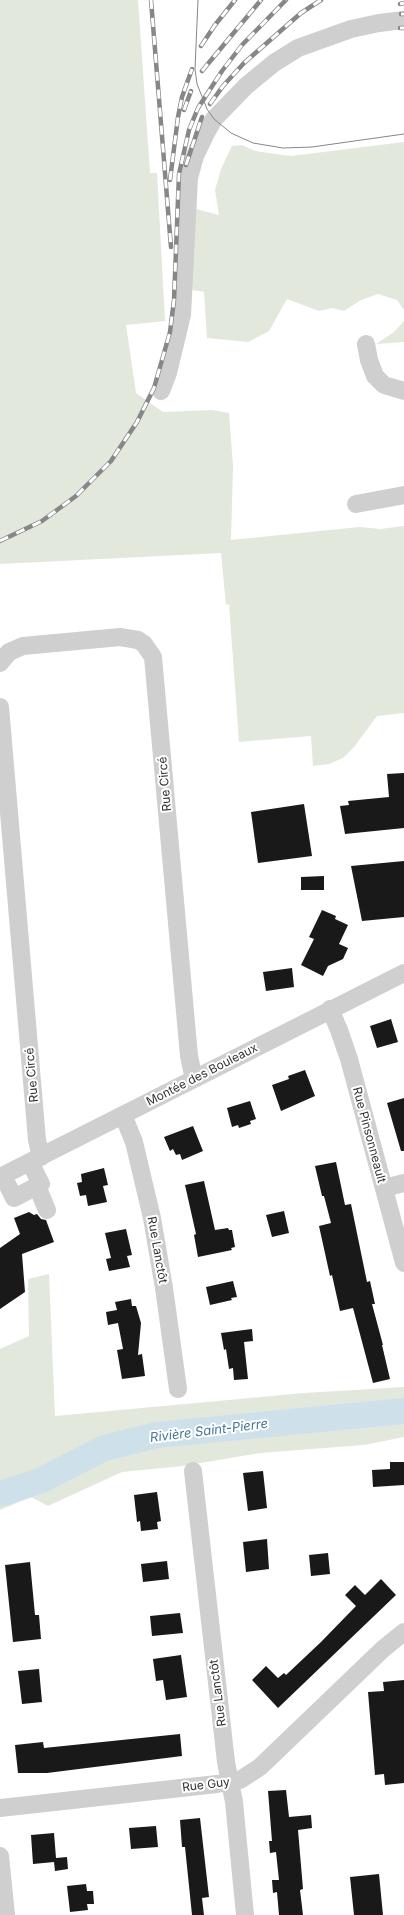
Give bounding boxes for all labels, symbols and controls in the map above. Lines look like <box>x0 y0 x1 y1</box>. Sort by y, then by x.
street label: Rue Circé <box>155 756 175 812</box>
street label: Montée des Bouleaux <box>144 1041 260 1109</box>
street label: Rue Circé <box>22 1047 42 1103</box>
street label: Rue Pinsonneault <box>349 1086 389 1184</box>
street label: Rue Lanctôt <box>144 1215 170 1285</box>
water label: Rivière Saint-Pierre <box>149 1416 269 1446</box>
street label: Rue Lanctôt <box>207 1659 229 1727</box>
street label: Rue Guy <box>181 1775 231 1795</box>

